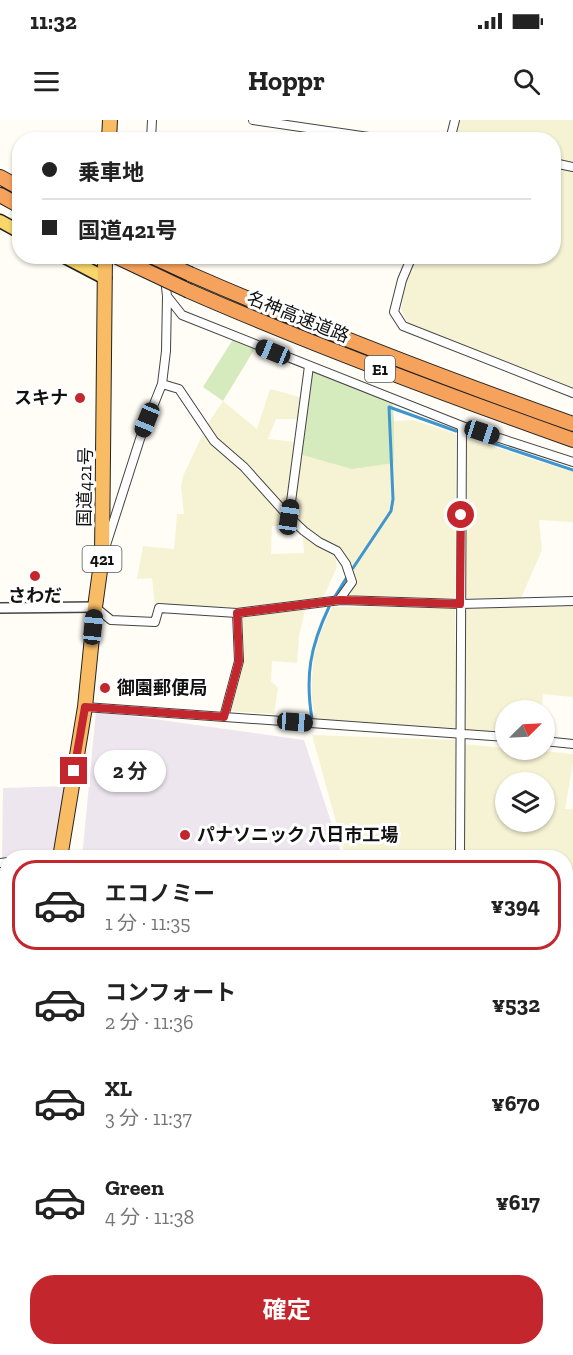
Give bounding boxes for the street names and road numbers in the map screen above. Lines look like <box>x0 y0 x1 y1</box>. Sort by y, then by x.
street label: 名神高速道路 <box>244 287 352 347</box>
road number: E1 <box>365 356 395 382</box>
street label: 国道421号 <box>73 447 97 527</box>
road number: 421 <box>82 546 122 572</box>

